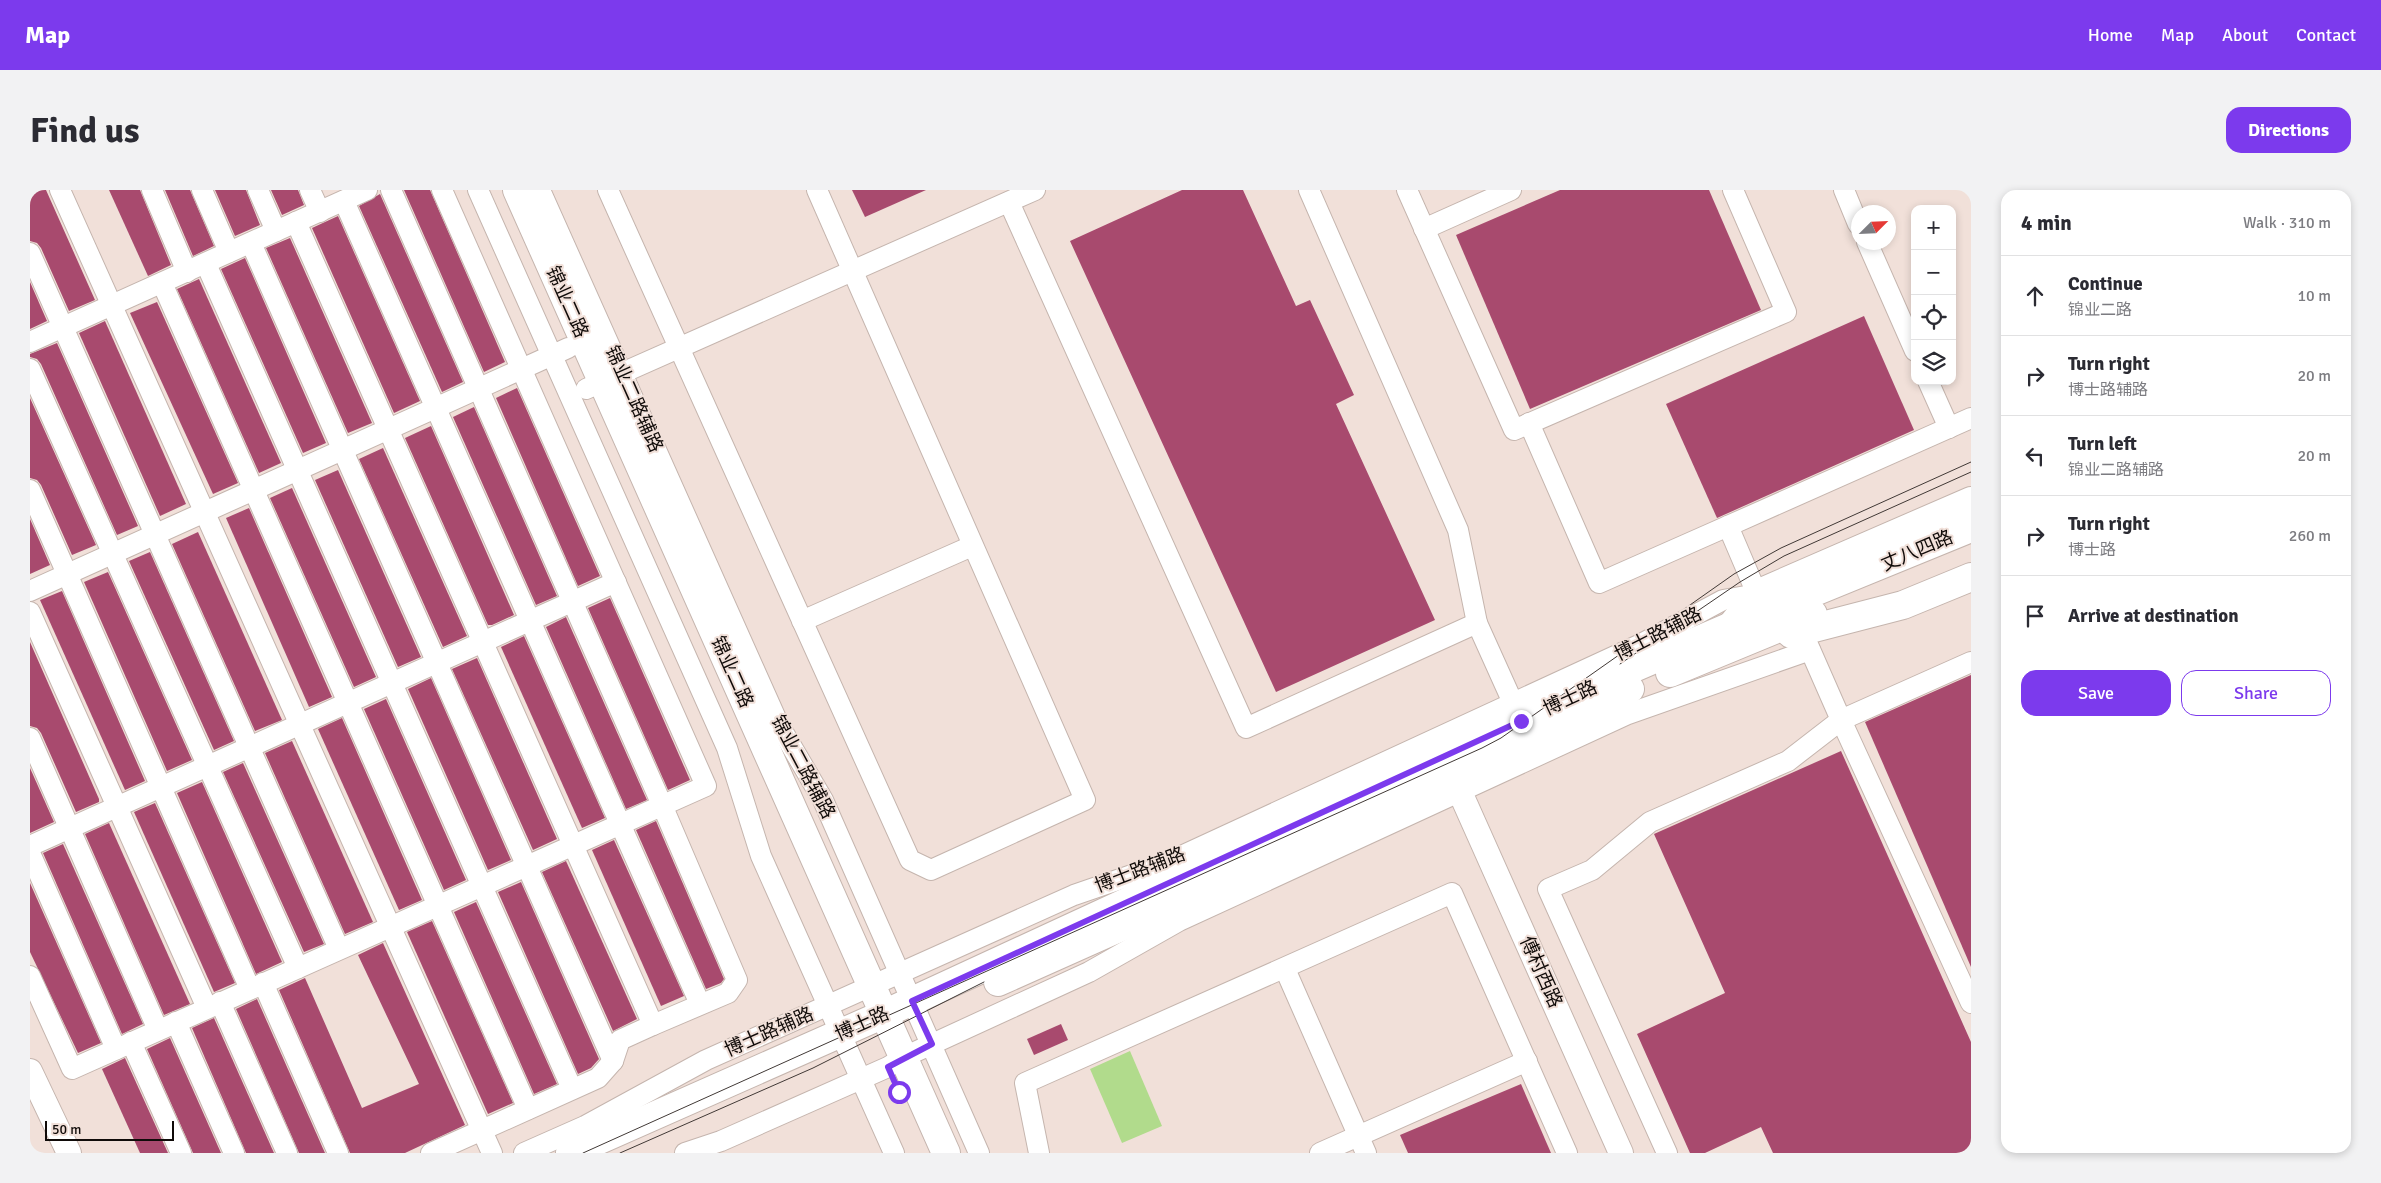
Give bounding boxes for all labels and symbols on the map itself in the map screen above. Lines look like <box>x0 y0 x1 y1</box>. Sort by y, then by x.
north arrow <box>1851 205 1896 250</box>
street label: 锦业二路 <box>541 262 593 342</box>
street label: 锦业二路辅路 <box>600 342 668 456</box>
street label: 丈八四路 <box>1877 525 1957 577</box>
street label: 博士路辅路 <box>1610 602 1706 666</box>
street label: 锦业二路 <box>706 632 758 712</box>
street label: 博士路 <box>1539 675 1601 721</box>
route end <box>1510 710 1533 733</box>
street label: 锦业二路辅路 <box>766 711 840 823</box>
street label: 博士路辅路 <box>1091 842 1189 898</box>
street label: 傅村西路 <box>1515 932 1567 1012</box>
street label: 博士路 <box>831 1001 893 1047</box>
street label: 博士路辅路 <box>721 1002 817 1062</box>
route start <box>888 1081 911 1104</box>
scale bar <box>45 1118 174 1141</box>

